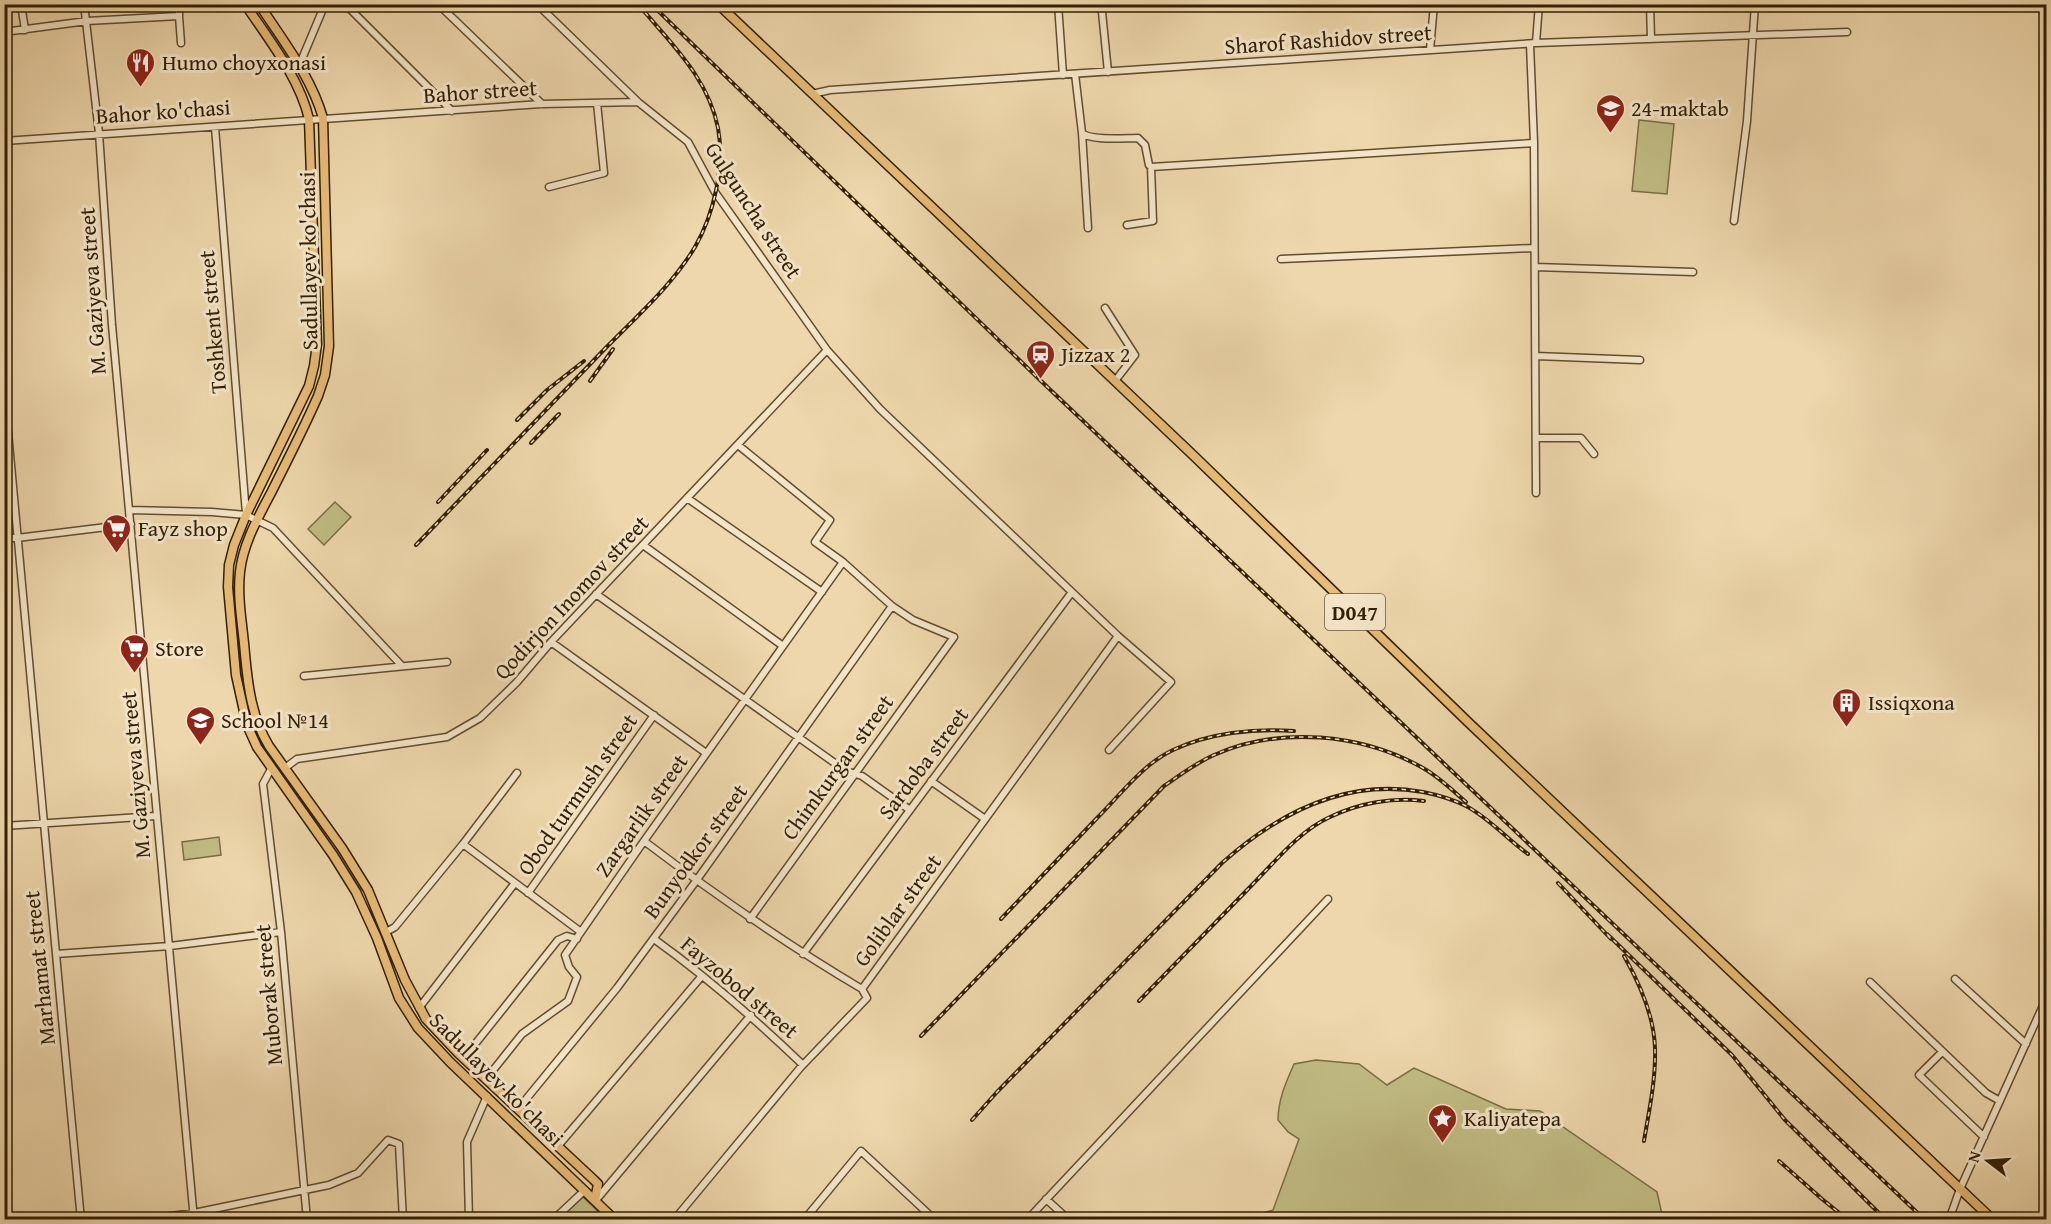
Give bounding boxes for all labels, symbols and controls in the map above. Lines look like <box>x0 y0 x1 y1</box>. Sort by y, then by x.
street label: Sharof Rashidov street <box>1223 16 1433 62</box>
restaurant icon: Humo choyxonasi <box>125 46 157 88</box>
place label: Humo choyxonasi <box>162 46 326 78</box>
street label: Bahor street <box>422 71 538 111</box>
street label: Bahor ko'chasi <box>95 90 231 132</box>
school or university icon: 24-maktab <box>1594 92 1626 134</box>
place label: 24-maktab <box>1631 92 1729 124</box>
street label: Gulguncha street <box>698 135 810 285</box>
street label: Sadullayev ko'chasi <box>290 171 326 351</box>
street label: M. Gaziyeva street <box>70 206 114 376</box>
street label: Toshkent street <box>190 249 234 395</box>
station icon: Jizzax 2 <box>1024 338 1056 380</box>
place label: Jizzax 2 <box>1058 338 1130 370</box>
street label: Qodirjon Inomov street <box>486 507 656 686</box>
supermarket icon: Fayz shop <box>101 512 133 554</box>
place label: Fayz shop <box>138 512 228 544</box>
road number: D047 <box>1325 594 1385 630</box>
supermarket icon: Store <box>118 632 150 674</box>
place label: Store <box>155 632 204 664</box>
building icon: Issiqxona <box>1831 686 1863 728</box>
place label: Issiqxona <box>1868 686 1955 718</box>
street label: Chimkurgan street <box>773 688 901 846</box>
street label: M. Gaziyeva street <box>112 690 158 860</box>
street label: Sardoba street <box>870 700 976 826</box>
school or university icon: School №14 <box>184 704 216 746</box>
place label: School №14 <box>221 704 329 736</box>
street label: Obod turmush street <box>509 707 645 881</box>
street label: Zargarlik street <box>587 747 695 883</box>
street label: Bunyodkor street <box>635 777 755 925</box>
street label: Goliblar street <box>845 847 949 973</box>
street label: Marhamat street <box>15 889 63 1047</box>
street label: Muborak street <box>246 923 290 1067</box>
street label: Fayzobod street <box>674 928 806 1046</box>
street label: Sadullayev ko'chasi <box>422 1004 572 1154</box>
place icon: Kaliyatepa <box>1427 1102 1459 1144</box>
place label: Kaliyatepa <box>1464 1102 1562 1134</box>
north arrow <box>1958 1131 2018 1191</box>
text: N <box>1961 1148 1987 1165</box>

